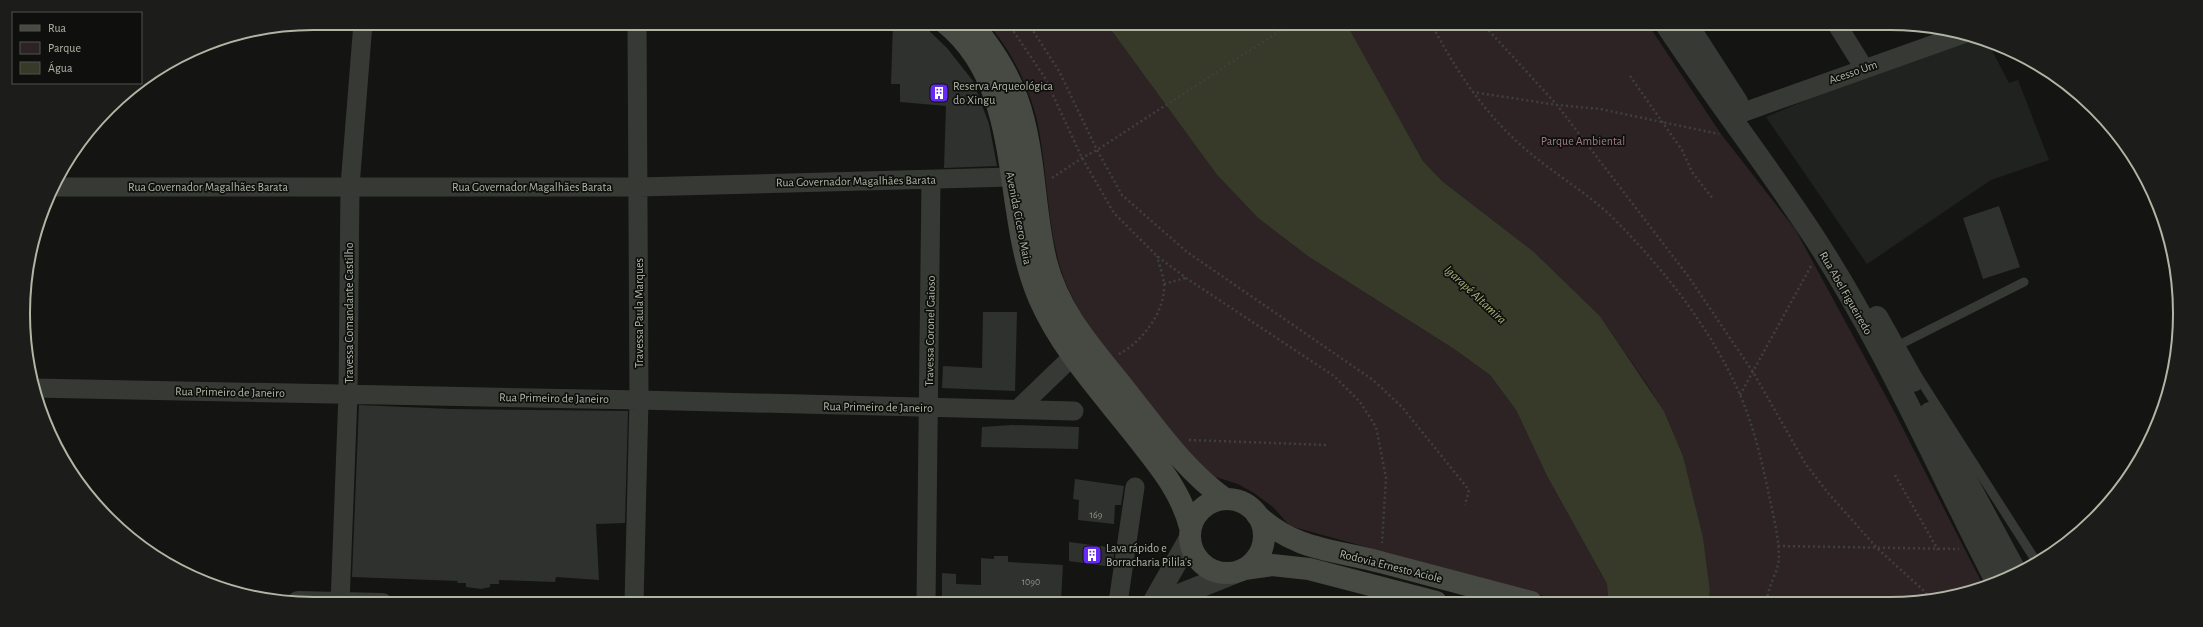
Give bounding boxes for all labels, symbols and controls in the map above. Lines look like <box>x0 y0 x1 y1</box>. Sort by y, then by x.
legend <box>12 12 142 84</box>
text: Rua <box>48 22 67 34</box>
text: Parque <box>48 42 81 54</box>
street label: Acesso Um <box>1827 58 1879 86</box>
text: Água <box>48 61 73 74</box>
place label: Reserva Arqueológica do Xingu <box>953 80 1054 106</box>
building icon: Reserva Arqueológica do Xingu <box>928 82 950 104</box>
park label: Parque Ambiental <box>1541 135 1625 147</box>
street label: Avenida Cícero Maia <box>1004 171 1034 266</box>
street label: Rua Governador Magalhães Barata <box>776 174 937 188</box>
street label: Rua Governador Magalhães Barata <box>128 181 288 193</box>
street label: Rua Governador Magalhães Barata <box>452 181 612 193</box>
street label: Travessa Comandante Castilho <box>343 242 355 384</box>
street label: Rua Abel Figueiredo <box>1817 249 1875 337</box>
street label: Travessa Paula Marques <box>633 258 645 368</box>
water label: Igarapé Altamira <box>1442 263 1508 327</box>
street label: Travessa Coronel Gaioso <box>923 275 937 387</box>
street label: Rua Primeiro de Janeiro <box>175 385 285 399</box>
street label: Rua Primeiro de Janeiro <box>499 391 609 405</box>
street label: Rua Primeiro de Janeiro <box>823 400 933 414</box>
house number: 169 <box>1090 510 1103 520</box>
place label: Lava rápido e Borracharia Pilila's <box>1106 542 1192 568</box>
building icon: Lava rápido e Borracharia Pilila's <box>1081 544 1103 566</box>
street label: Rodovia Ernesto Aciole <box>1338 547 1444 585</box>
house number: 1090 <box>1022 577 1040 587</box>

